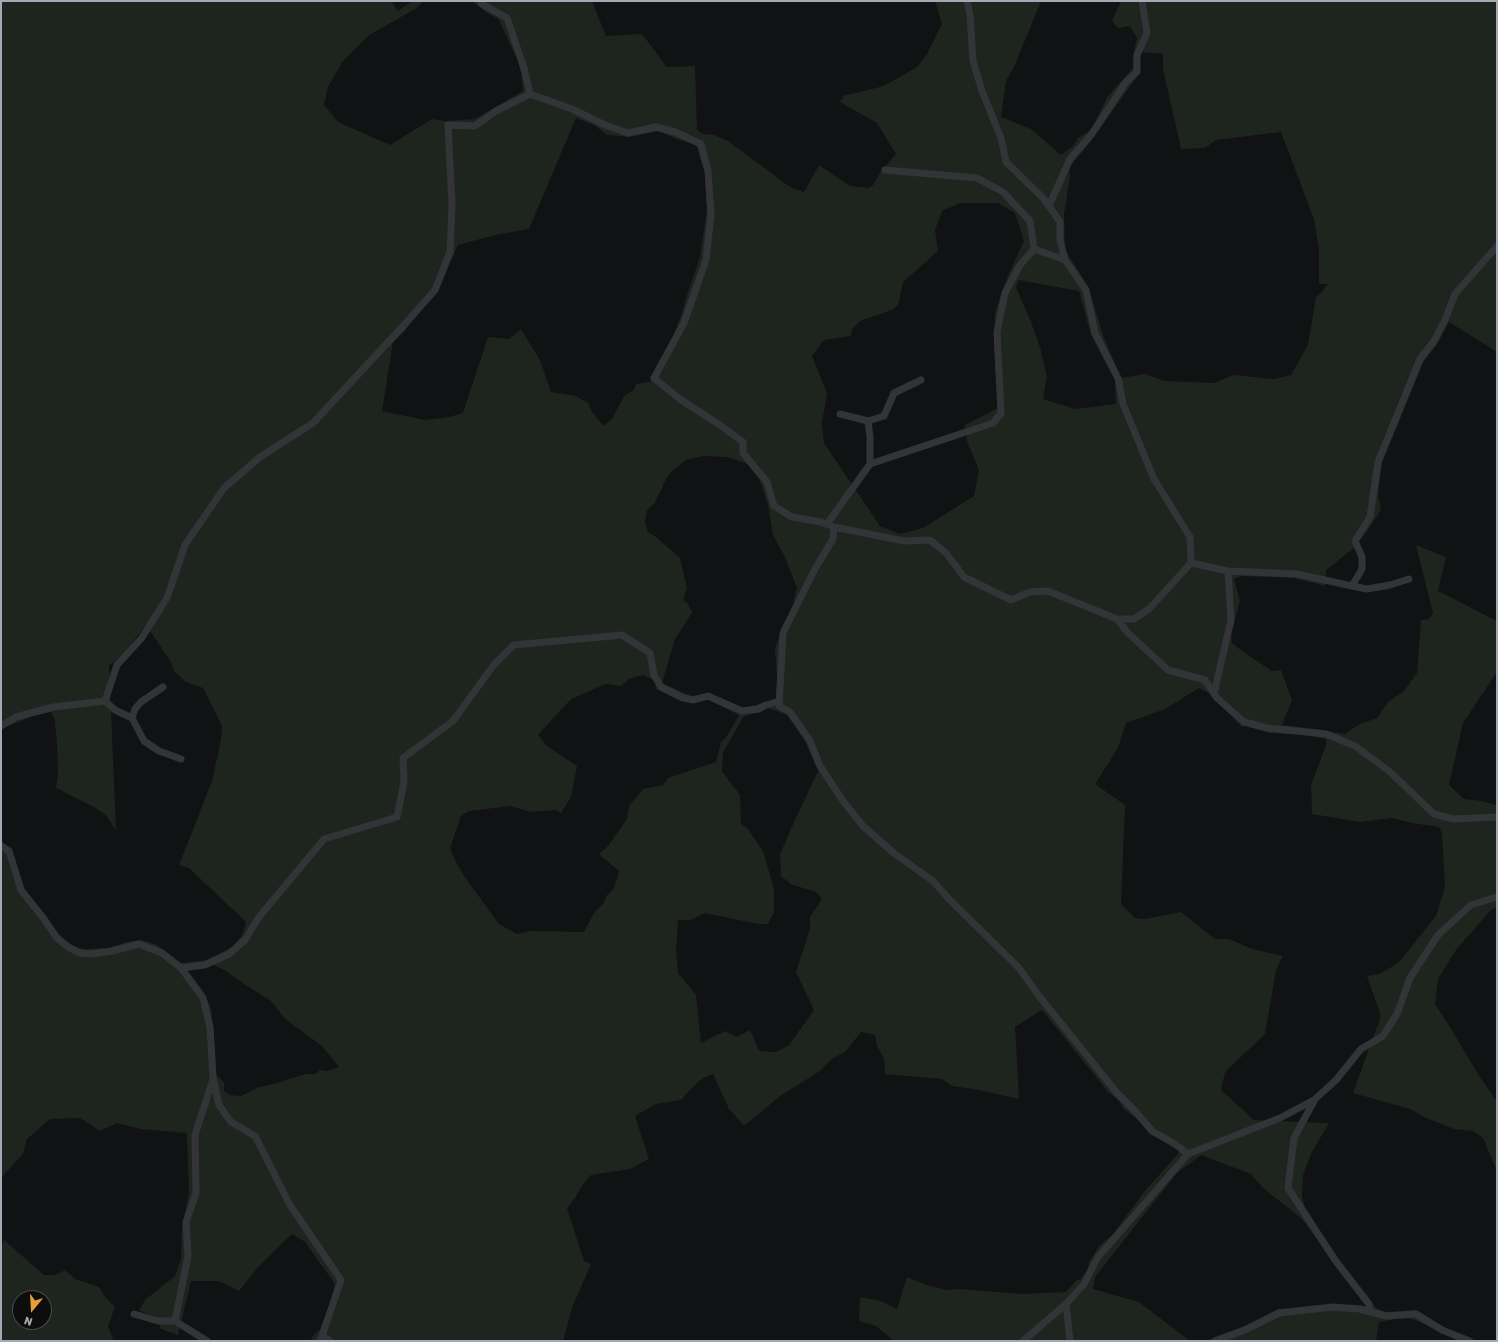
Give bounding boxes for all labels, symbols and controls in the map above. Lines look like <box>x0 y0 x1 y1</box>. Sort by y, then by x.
north arrow <box>12 1290 52 1330</box>
text: N <box>23 1314 34 1328</box>

